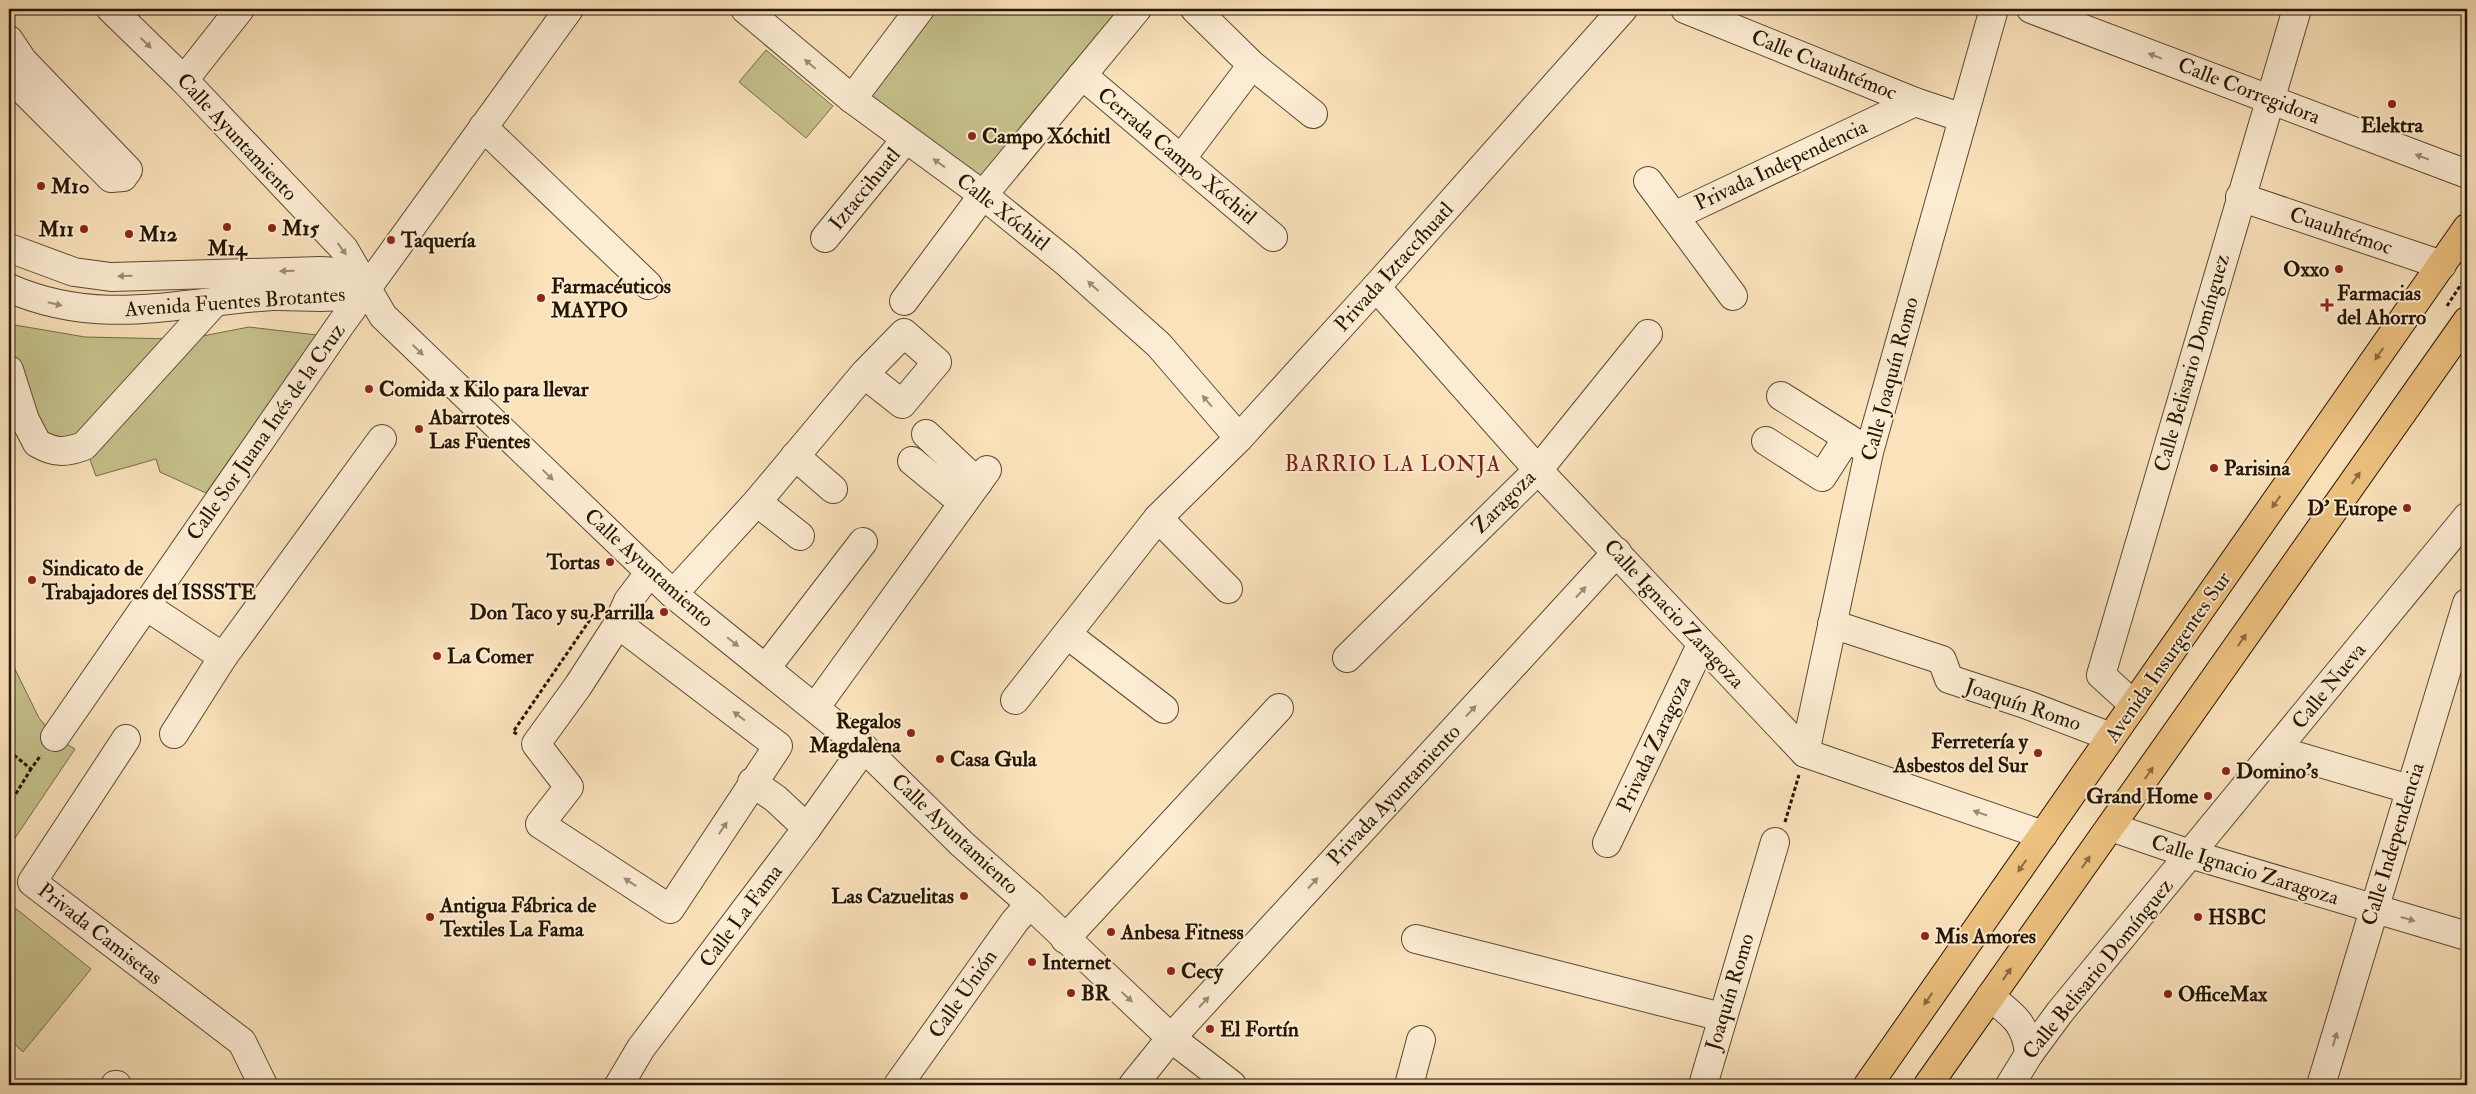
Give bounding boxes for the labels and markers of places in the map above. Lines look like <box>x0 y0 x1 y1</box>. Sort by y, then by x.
marker: Elektra <box>2386 98 2398 110</box>
place label: Elektra <box>2361 112 2425 139</box>
place label: Campo Xóchitl <box>982 123 1111 150</box>
marker: Campo Xóchitl <box>966 130 978 142</box>
place label: M10 <box>50 173 90 200</box>
marker: M10 <box>35 180 47 192</box>
place label: M15 <box>281 215 320 242</box>
place label: M11 <box>38 216 74 243</box>
place label: M12 <box>138 221 178 248</box>
marker: M14 <box>221 221 233 233</box>
marker: M15 <box>266 222 278 234</box>
marker: M11 <box>78 223 90 235</box>
place label: Taquería <box>400 227 477 254</box>
marker: M12 <box>123 228 135 240</box>
marker: Taquería <box>385 234 397 246</box>
place label: M14 <box>206 235 248 262</box>
place label: Oxxo <box>2283 256 2329 283</box>
marker: Oxxo <box>2333 263 2345 275</box>
place label: Farmacéuticos MAYPO <box>550 273 671 324</box>
place label: Farmacias del Ahorro <box>2337 280 2426 331</box>
marker: Farmacéuticos MAYPO <box>535 292 547 304</box>
marker: Farmacias del Ahorro <box>2321 299 2333 311</box>
place label: Comida x Kilo para llevar <box>379 376 590 403</box>
marker: Comida x Kilo para llevar <box>363 383 375 395</box>
place label: Abarrotes Las Fuentes <box>428 404 530 455</box>
marker: Abarrotes Las Fuentes <box>413 423 425 435</box>
place label: Parisina <box>2224 455 2291 482</box>
marker: Parisina <box>2208 462 2220 474</box>
place label: D' Europe <box>2307 495 2397 522</box>
marker: D' Europe <box>2401 502 2413 514</box>
place label: Tortas <box>546 549 600 576</box>
place label: Sindicato de Trabajadores del ISSSTE <box>41 555 256 606</box>
marker: Tortas <box>604 556 616 568</box>
marker: Sindicato de Trabajadores del ISSSTE <box>26 574 38 586</box>
place label: Don Taco y su Parrilla <box>470 599 655 626</box>
marker: Don Taco y su Parrilla <box>658 606 670 618</box>
place label: La Comer <box>447 643 535 670</box>
marker: La Comer <box>431 650 443 662</box>
place label: Regalos Magdalena <box>808 708 902 759</box>
marker: Regalos Magdalena <box>905 727 917 739</box>
place label: Ferretería y Asbestos del Sur <box>1893 728 2029 779</box>
place label: Casa Gula <box>950 746 1038 773</box>
marker: Ferretería y Asbestos del Sur <box>2032 747 2044 759</box>
marker: Casa Gula <box>934 753 946 765</box>
place label: Domino's <box>2236 758 2318 785</box>
marker: Domino's <box>2220 765 2232 777</box>
place label: Grand Home <box>2086 783 2198 810</box>
marker: Grand Home <box>2202 790 2214 802</box>
place label: Las Cazuelitas <box>831 883 954 910</box>
marker: Las Cazuelitas <box>958 890 970 902</box>
place label: Antigua Fábrica de Textiles La Fama <box>439 892 597 943</box>
place label: HSBC <box>2208 904 2266 931</box>
marker: Antigua Fábrica de Textiles La Fama <box>424 911 436 923</box>
marker: HSBC <box>2192 911 2204 923</box>
place label: Anbesa Fitness <box>1120 919 1244 946</box>
place label: Mis Amores <box>1934 923 2036 950</box>
marker: Anbesa Fitness <box>1105 926 1117 938</box>
marker: Mis Amores <box>1919 930 1931 942</box>
place label: Internet <box>1042 949 1111 976</box>
marker: Internet <box>1026 956 1038 968</box>
place label: Cecy <box>1181 958 1224 985</box>
marker: Cecy <box>1165 965 1177 977</box>
place label: BR <box>1081 980 1111 1007</box>
place label: OfficeMax <box>2178 981 2268 1008</box>
marker: BR <box>1065 987 1077 999</box>
marker: OfficeMax <box>2162 988 2174 1000</box>
place label: El Fortín <box>1220 1016 1299 1043</box>
marker: El Fortín <box>1204 1023 1216 1035</box>

